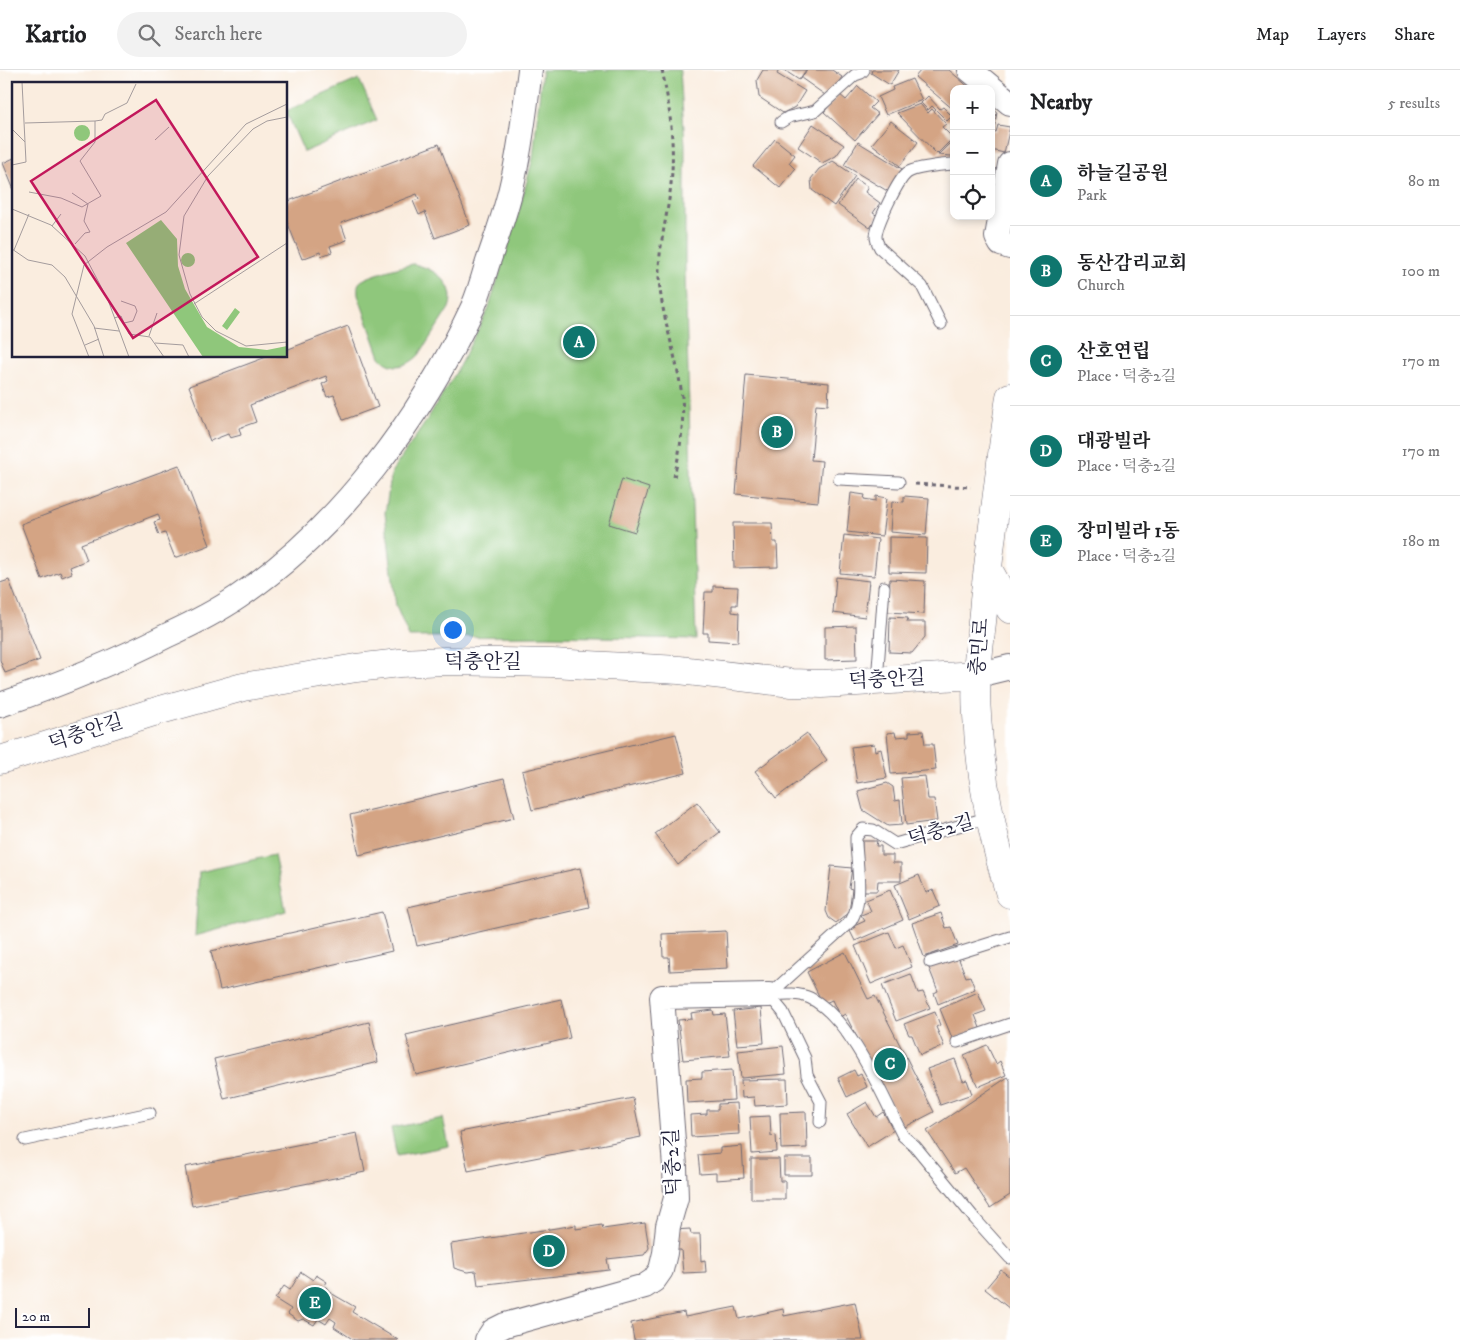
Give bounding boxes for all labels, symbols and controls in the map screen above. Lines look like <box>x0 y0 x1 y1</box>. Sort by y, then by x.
search box <box>117 12 467 57</box>
text: Kartio <box>25 20 87 50</box>
icon: search <box>135 21 163 49</box>
text: Search here <box>175 23 262 46</box>
text: Map <box>1256 24 1289 46</box>
text: Layers <box>1317 24 1366 46</box>
text: Share <box>1394 24 1435 46</box>
inset map <box>12 82 288 358</box>
map controls <box>950 85 995 220</box>
button: + <box>950 85 995 130</box>
text: Nearby <box>1030 90 1092 116</box>
text: 5 results <box>1388 93 1440 113</box>
button: − <box>950 130 995 175</box>
text: 하늘길공원 <box>1077 162 1169 185</box>
text: A <box>1041 171 1051 191</box>
text: 80 m <box>1408 171 1440 191</box>
button: locate <box>950 175 995 220</box>
text: Park <box>1077 185 1107 205</box>
text: 동산감리교회 <box>1077 252 1187 275</box>
text: B <box>1041 261 1051 281</box>
text: 100 m <box>1402 261 1440 281</box>
text: Church <box>1077 275 1125 295</box>
pin: A <box>563 323 595 361</box>
text: 산호연립 <box>1077 340 1150 363</box>
text: C <box>1041 351 1051 371</box>
text: 170 m <box>1402 351 1440 371</box>
text: Place · 덕충2길 <box>1077 366 1176 386</box>
pin: B <box>761 413 793 451</box>
text: 대광빌라 <box>1077 430 1150 453</box>
text: D <box>1040 441 1052 461</box>
text: 170 m <box>1402 441 1440 461</box>
text: Place · 덕충2길 <box>1077 456 1176 476</box>
text: 장미빌라 1동 <box>1077 520 1180 543</box>
text: E <box>1040 531 1052 551</box>
text: 180 m <box>1402 531 1440 551</box>
text: Place · 덕충2길 <box>1077 546 1176 566</box>
your location <box>440 617 466 643</box>
street label: 충민로 <box>965 617 995 677</box>
street label: 덕충안길 <box>444 650 522 675</box>
street label: 덕충안길 <box>848 665 926 695</box>
street label: 덕충안길 <box>45 709 127 757</box>
street label: 덕충2길 <box>905 810 977 852</box>
pin: C <box>874 1045 906 1083</box>
street label: 덕충2길 <box>659 1128 687 1196</box>
pin: D <box>533 1232 565 1270</box>
pin: E <box>299 1284 331 1322</box>
scale bar <box>15 1305 90 1328</box>
text: 20 m <box>22 1308 50 1326</box>

